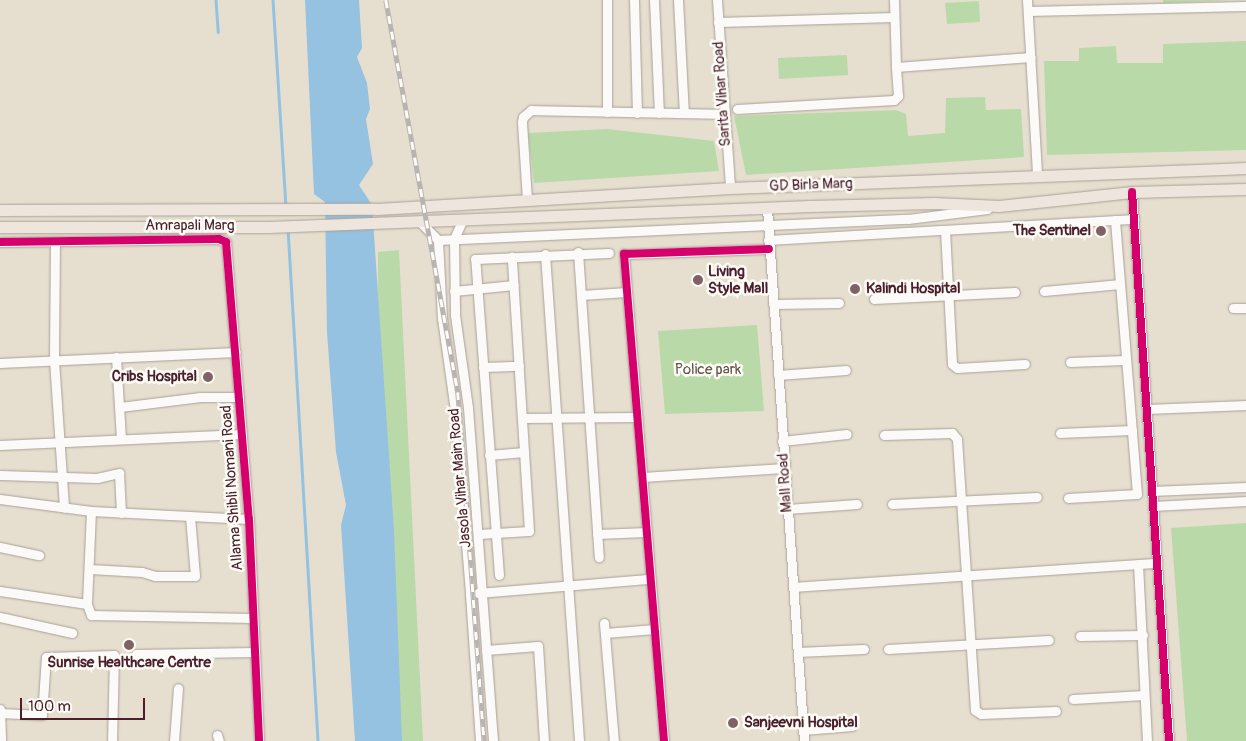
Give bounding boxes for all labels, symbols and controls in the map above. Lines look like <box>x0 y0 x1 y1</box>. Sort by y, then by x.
street label: Sarita Vihar Road <box>709 41 735 147</box>
street label: GD Birla Marg <box>769 175 853 195</box>
street label: Amrapali Marg <box>145 217 235 235</box>
place label: The Sentinel <box>1013 222 1091 240</box>
marker: The Sentinel <box>1095 225 1107 237</box>
place label: Living Style Mall <box>708 262 768 297</box>
marker: Living Style Mall <box>692 274 704 286</box>
place label: Kalindi Hospital <box>866 280 960 298</box>
marker: Kalindi Hospital <box>848 282 862 296</box>
park label: Police park <box>675 361 741 379</box>
place label: Cribs Hospital <box>112 368 197 386</box>
marker: Cribs Hospital <box>201 370 215 384</box>
street label: Allama Shibli Nomani Road <box>217 405 247 571</box>
street label: Jasola Vihar Main Road <box>445 407 475 549</box>
street label: Mall Road <box>774 453 796 513</box>
marker: Sunrise Healthcare Centre <box>122 638 136 652</box>
place label: Sunrise Healthcare Centre <box>47 654 211 672</box>
scale bar <box>22 688 148 720</box>
text: 100 m <box>28 697 71 716</box>
place label: Sanjeevni Hospital <box>744 714 858 732</box>
marker: Sanjeevni Hospital <box>726 716 740 730</box>

